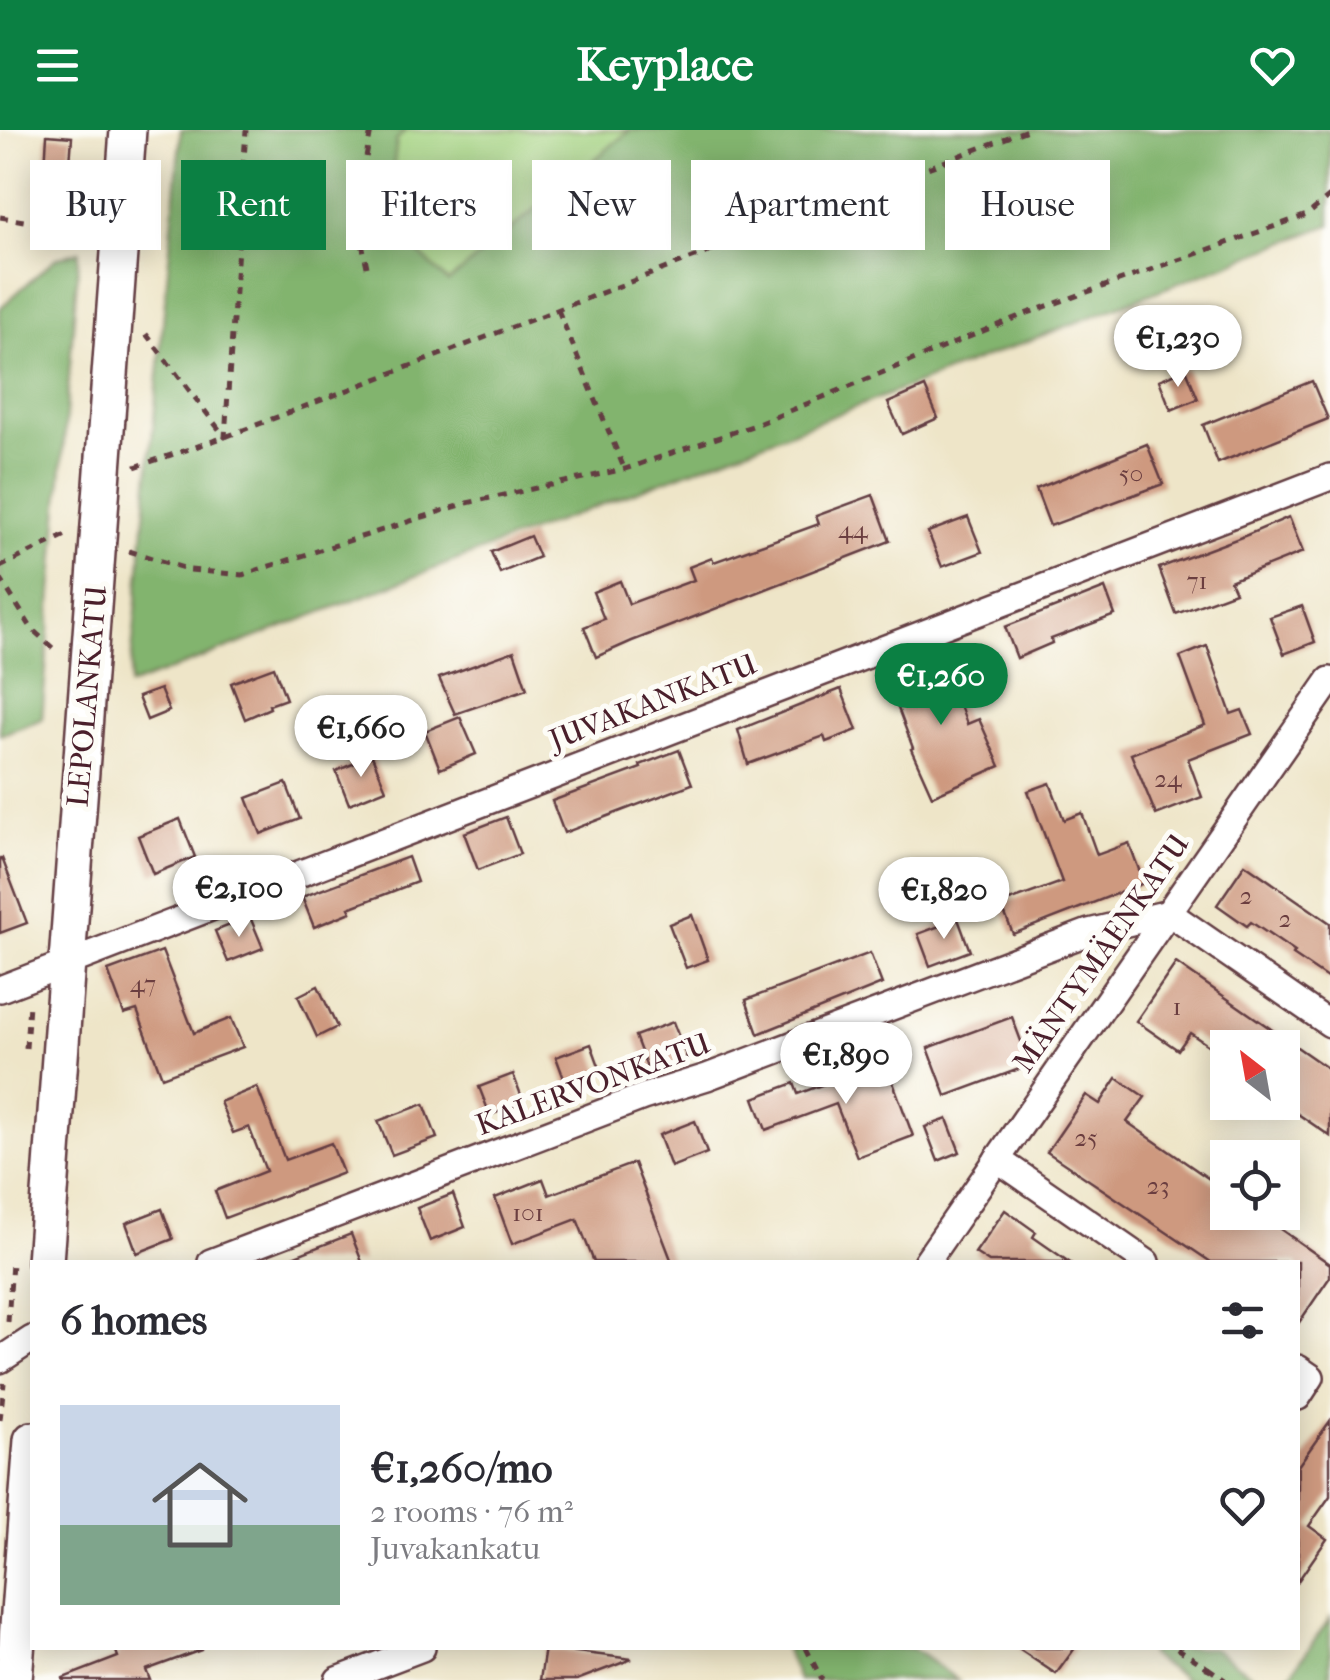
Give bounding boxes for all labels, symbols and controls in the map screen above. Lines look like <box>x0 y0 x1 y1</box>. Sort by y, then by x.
icon: menu <box>30 38 85 93</box>
icon: heart <box>1245 38 1300 93</box>
text: Keyplace <box>577 39 753 92</box>
chip: Buy <box>30 160 161 250</box>
chip: Rent <box>181 160 326 250</box>
chip: Filters <box>346 160 512 250</box>
chip: New <box>532 160 671 250</box>
chip: Apartment <box>691 160 925 250</box>
chip: House <box>945 160 1110 250</box>
pin: €1,230 <box>1097 305 1259 390</box>
text: €1,230 <box>1136 319 1220 356</box>
house number: 50 <box>1119 459 1143 488</box>
house number: 44 <box>838 515 869 544</box>
house number: 71 <box>1187 566 1207 595</box>
street label: LEPOLANKATU <box>60 584 115 809</box>
pin: €1,260 <box>860 643 1022 728</box>
street label: JUVAKANKATU <box>543 647 762 759</box>
text: €1,260 <box>897 657 985 694</box>
pin: €1,660 <box>280 695 442 780</box>
text: €1,660 <box>316 709 406 746</box>
house number: 24 <box>1154 764 1183 793</box>
street label: MÄNTYMÄENKATU <box>1006 827 1197 1079</box>
pin: €2,100 <box>158 855 320 940</box>
pin: €1,820 <box>863 857 1025 942</box>
text: €2,100 <box>195 869 283 906</box>
text: €1,820 <box>900 871 988 908</box>
house number: 2 <box>1240 881 1252 910</box>
house number: 2 <box>1279 904 1291 933</box>
house number: 47 <box>130 969 156 998</box>
house number: 1 <box>1173 992 1181 1021</box>
pin: €1,890 <box>765 1022 927 1107</box>
street label: KALERVONKATU <box>471 1026 715 1143</box>
north arrow <box>1210 1030 1300 1120</box>
map controls <box>1210 1030 1300 1230</box>
text: €1,890 <box>802 1036 890 1073</box>
house number: 25 <box>1074 1123 1098 1152</box>
button: locate <box>1210 1140 1300 1230</box>
house number: 23 <box>1146 1171 1170 1200</box>
house number: 101 <box>512 1198 544 1227</box>
icon: filters <box>1215 1293 1270 1348</box>
text: 6 homes <box>60 1296 207 1345</box>
text: €1,260/mo <box>370 1444 552 1493</box>
icon: home <box>140 1445 260 1565</box>
icon: heart <box>1215 1478 1270 1533</box>
text: 2 rooms · 76 m² <box>370 1493 573 1530</box>
text: Juvakankatu <box>370 1530 540 1567</box>

